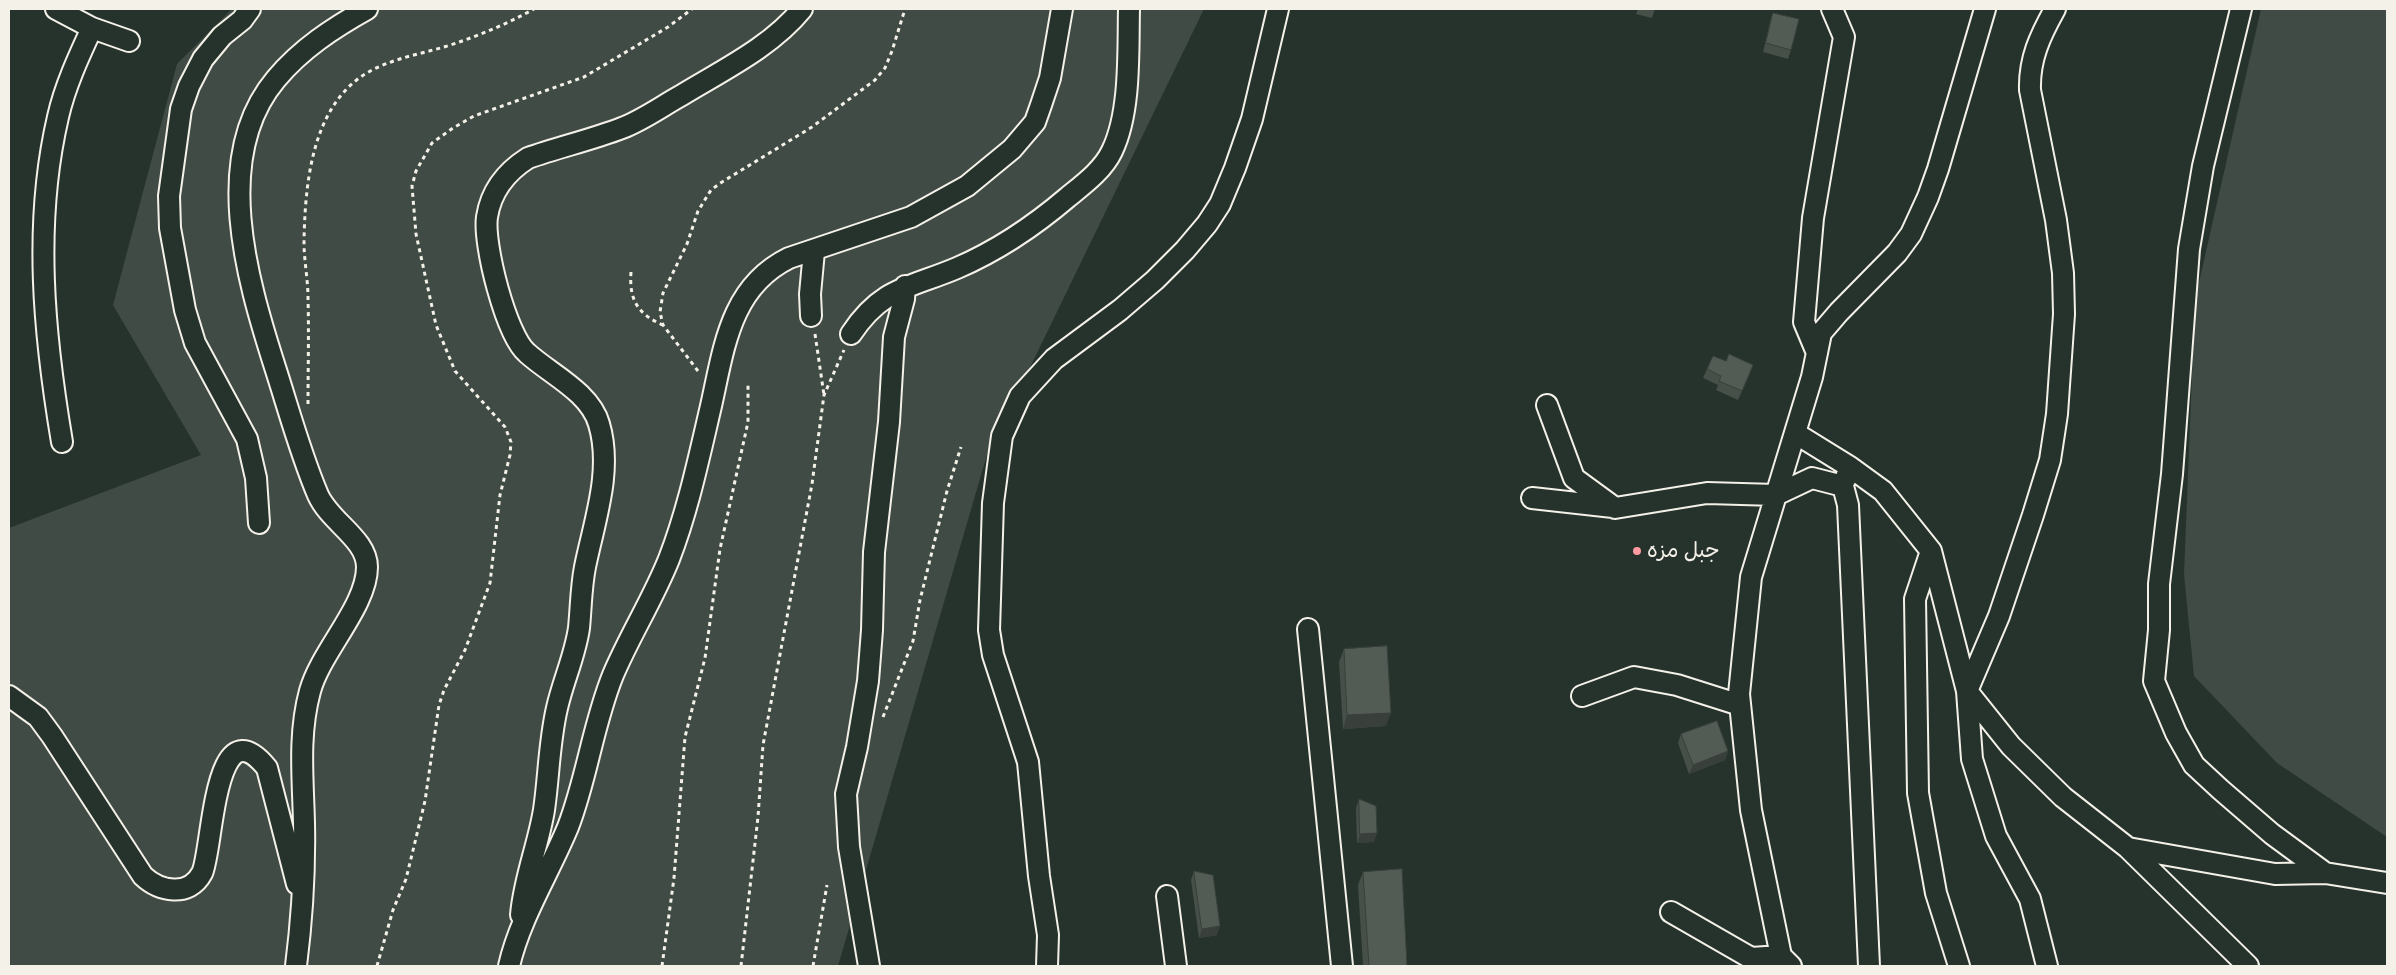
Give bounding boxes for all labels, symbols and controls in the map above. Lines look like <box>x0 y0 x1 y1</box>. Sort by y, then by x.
place label: جبل مزه <box>1647 538 1720 564</box>
marker: جبل مزه <box>1631 545 1643 557</box>

